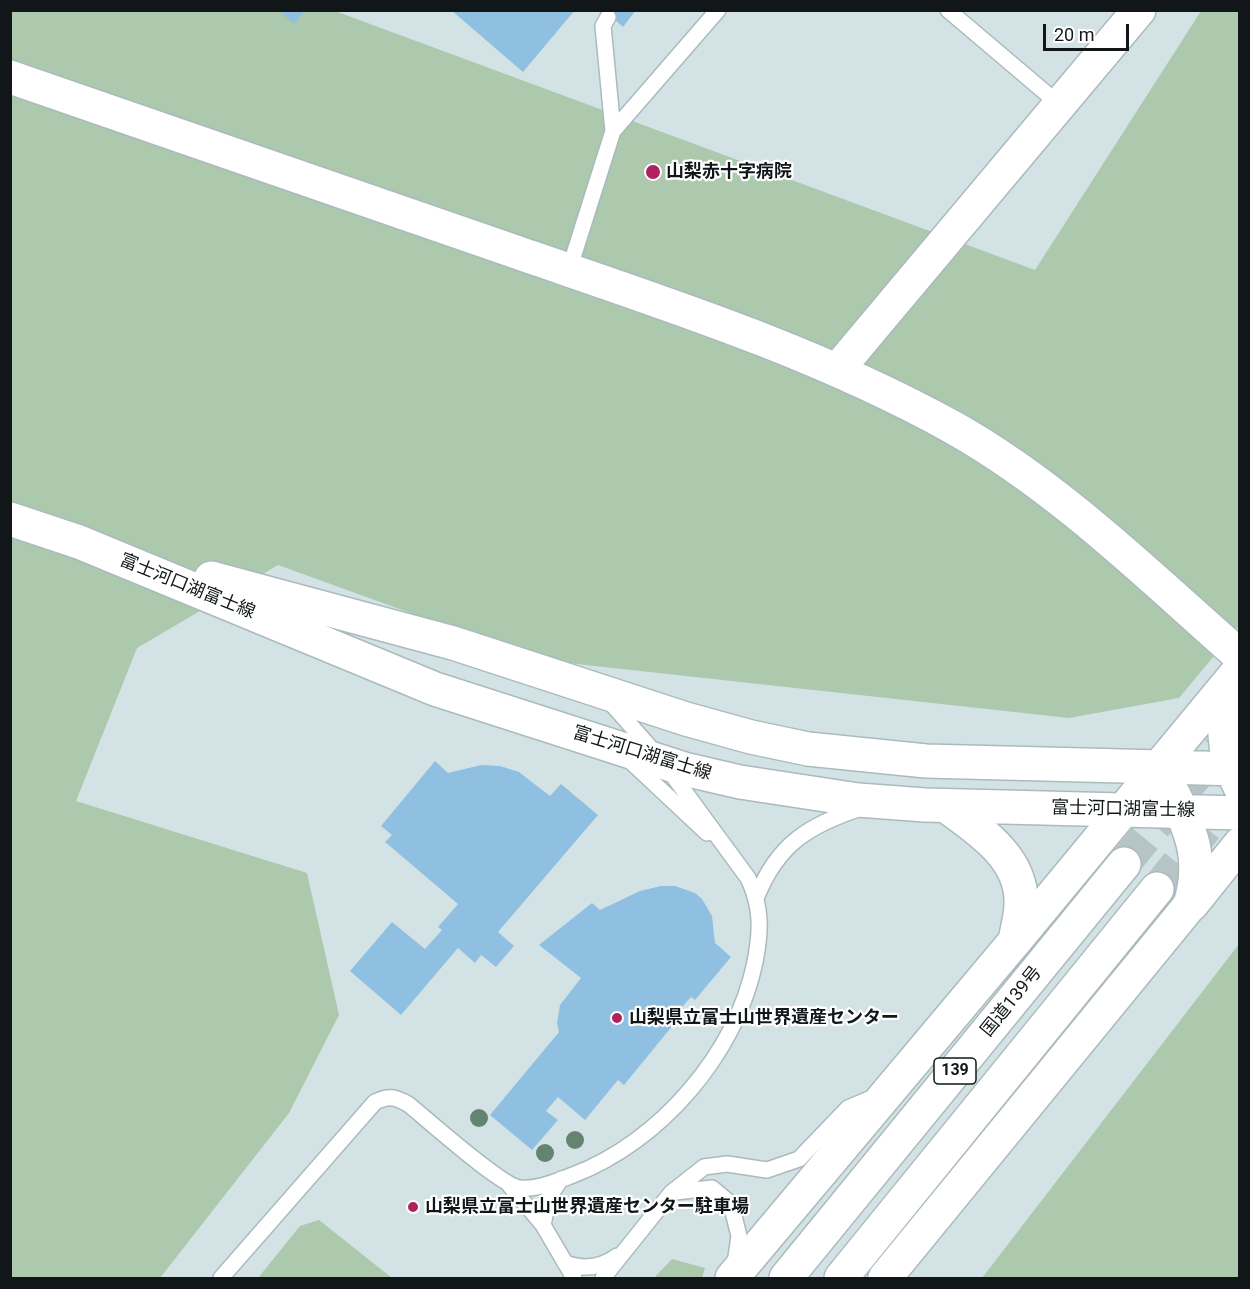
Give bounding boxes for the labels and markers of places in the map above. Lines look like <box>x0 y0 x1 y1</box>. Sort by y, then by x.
place label: 山梨赤十字病院 <box>666 161 792 183</box>
marker: 山梨赤十字病院 <box>644 163 662 181</box>
place label: 山梨県立富士山世界遺産センター <box>629 1007 899 1029</box>
marker: 山梨県立富士山世界遺産センター <box>610 1011 624 1025</box>
place label: 山梨県立富士山世界遺産センター駐車場 <box>425 1196 749 1218</box>
marker: 山梨県立富士山世界遺産センター駐車場 <box>406 1200 420 1214</box>

